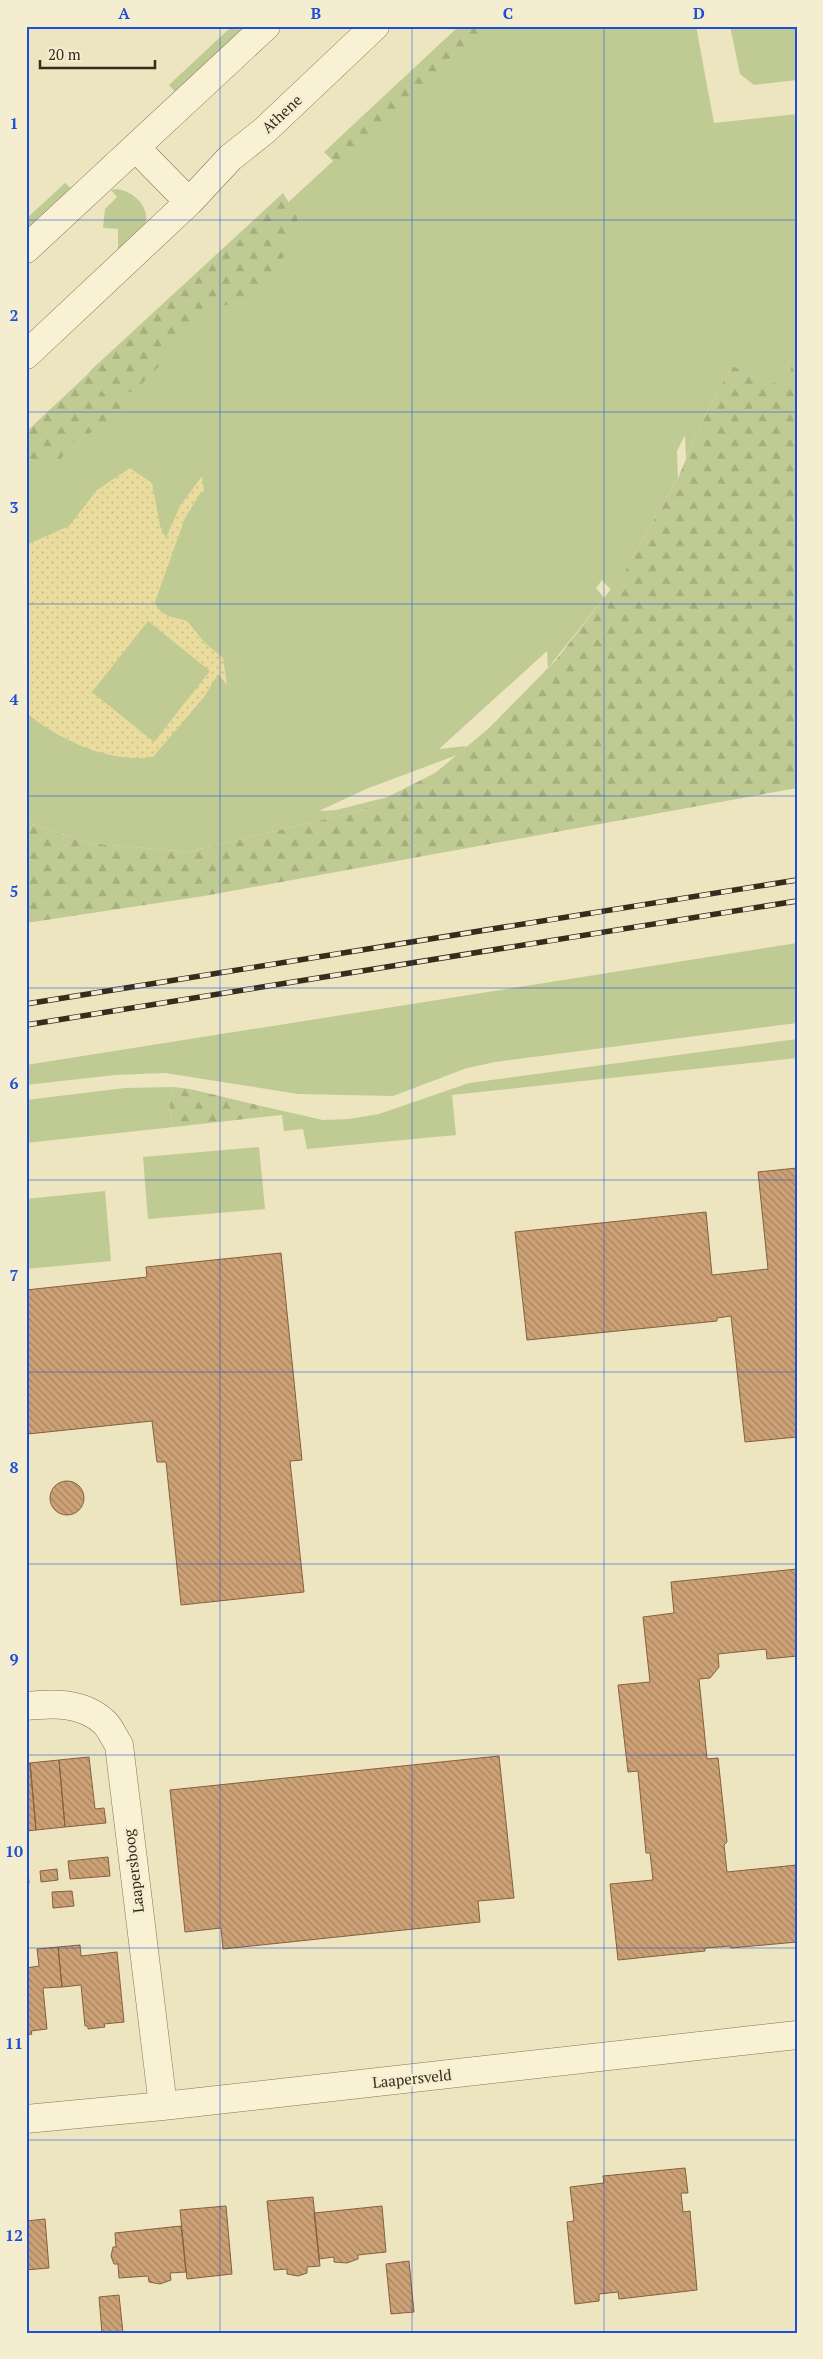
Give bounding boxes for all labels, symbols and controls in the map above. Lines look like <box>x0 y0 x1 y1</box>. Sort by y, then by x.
text: A <box>118 2 130 24</box>
text: B <box>311 2 321 24</box>
text: C <box>503 2 513 24</box>
text: D <box>693 2 705 24</box>
scale bar <box>40 38 155 70</box>
text: 20 m <box>48 44 81 64</box>
street label: Athene <box>257 90 306 137</box>
text: 1 <box>9 112 19 134</box>
text: 2 <box>9 304 19 326</box>
text: 3 <box>9 496 19 518</box>
text: 4 <box>9 688 19 710</box>
text: 5 <box>9 880 19 902</box>
text: 6 <box>9 1072 19 1094</box>
text: 7 <box>9 1264 19 1286</box>
text: 8 <box>9 1456 19 1478</box>
text: 9 <box>9 1648 19 1670</box>
street label: Laapersboog <box>118 1827 148 1914</box>
text: 10 <box>5 1840 23 1862</box>
text: 11 <box>5 2032 23 2054</box>
street label: Laapersveld <box>371 2064 452 2092</box>
text: 12 <box>5 2224 23 2246</box>

